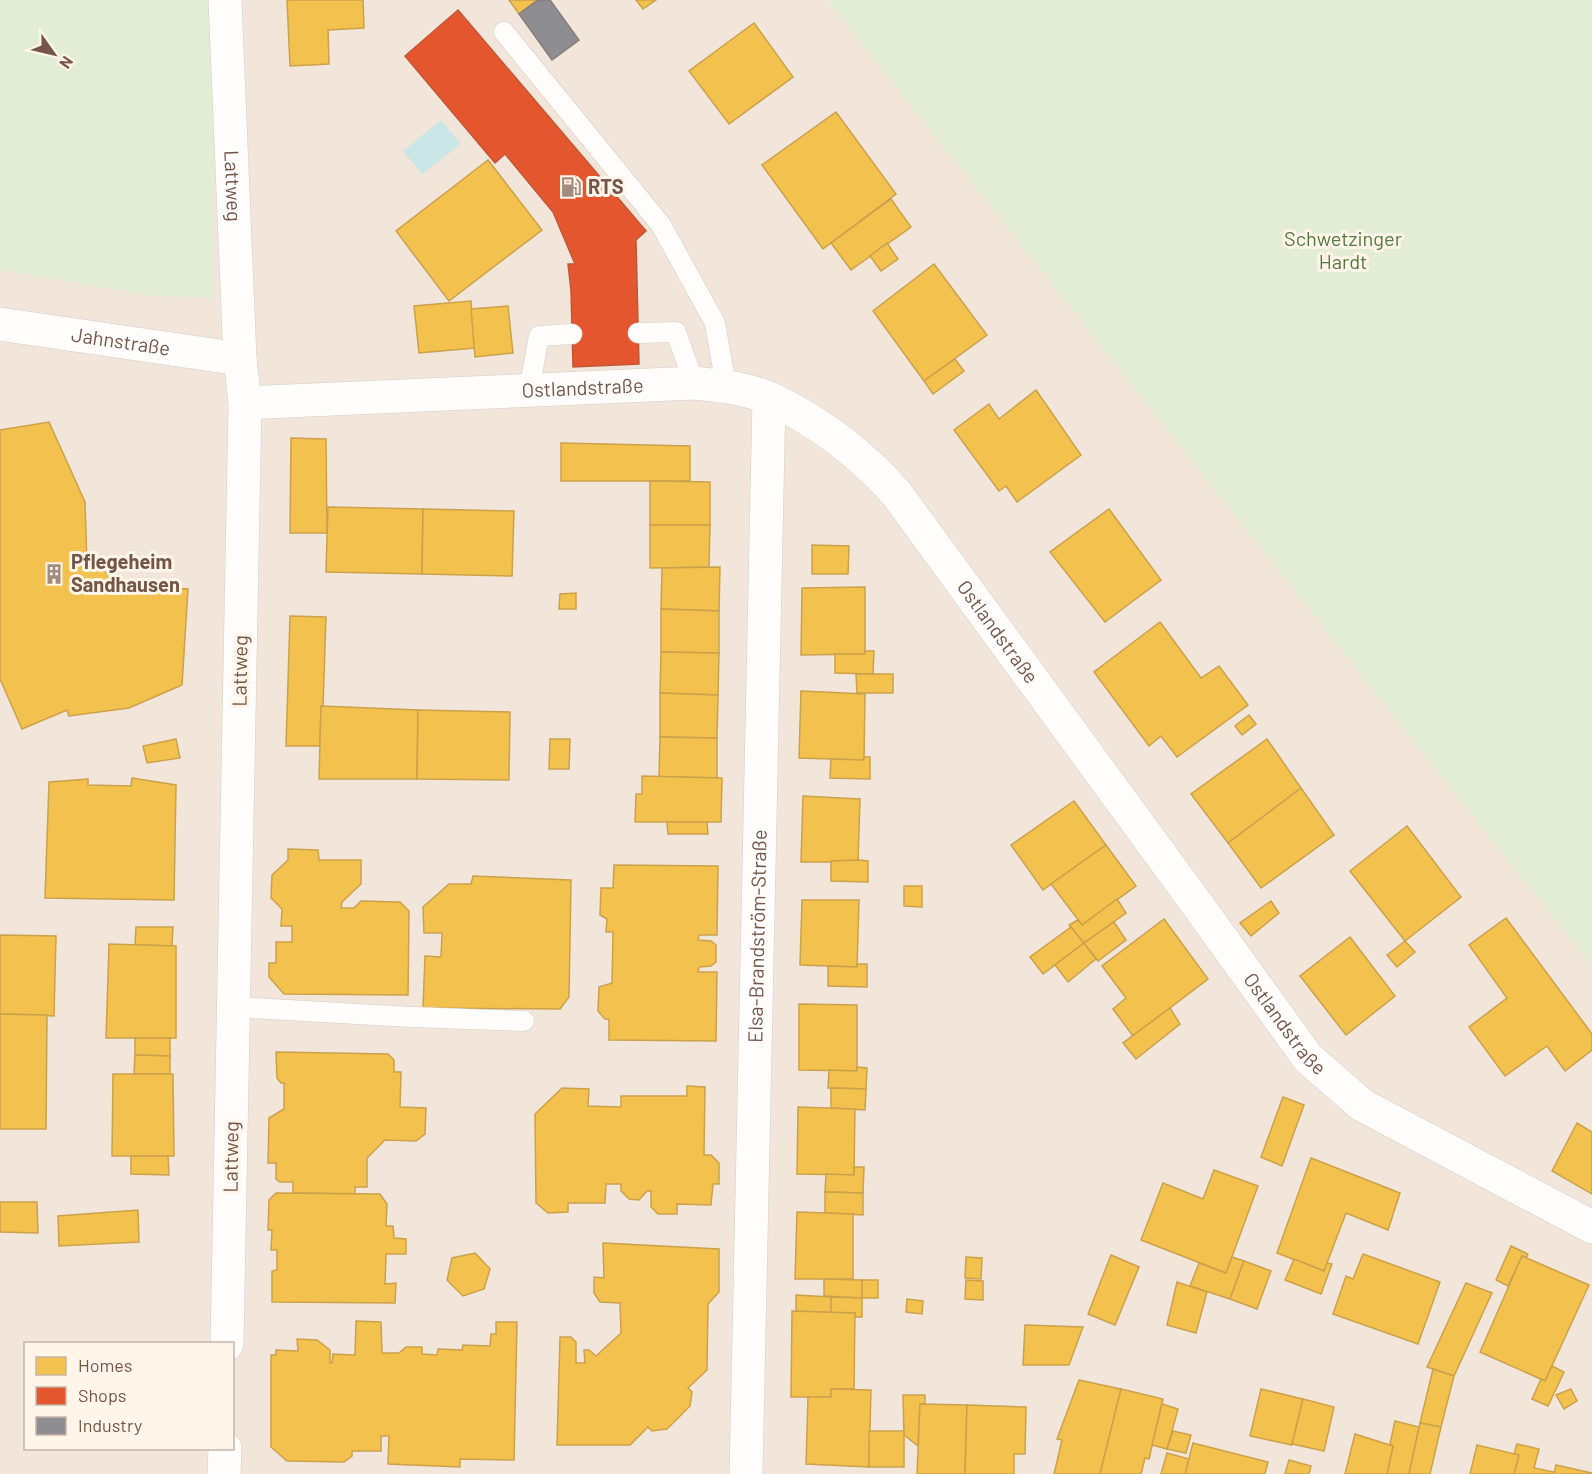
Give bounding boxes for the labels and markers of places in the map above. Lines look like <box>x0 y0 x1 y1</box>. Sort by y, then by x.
place label: RTS <box>588 174 624 198</box>
fuel station icon: RTS <box>559 175 583 199</box>
place label: Pflegeheim Sandhausen <box>71 549 180 596</box>
building icon: Pflegeheim Sandhausen <box>42 562 66 586</box>

